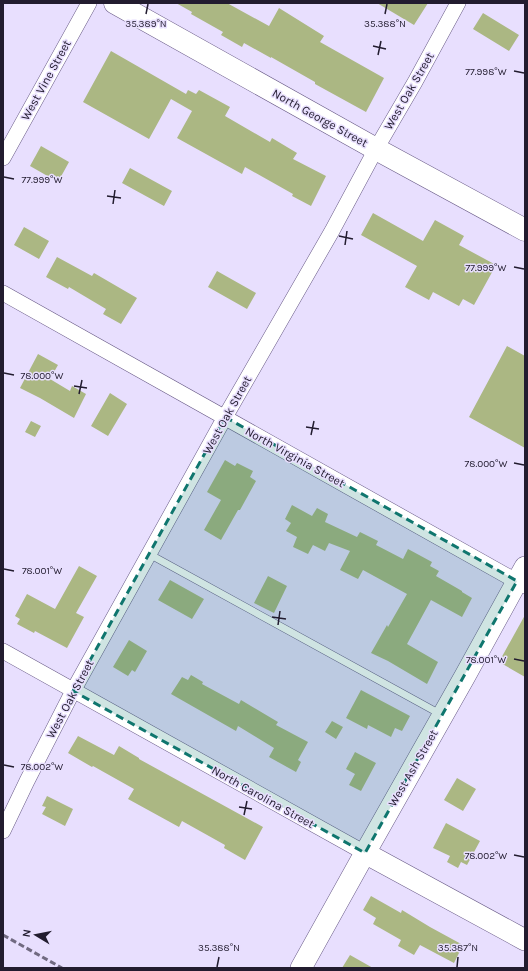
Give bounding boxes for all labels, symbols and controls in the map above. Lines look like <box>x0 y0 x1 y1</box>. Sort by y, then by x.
text: 35.389°N <box>125 18 167 30</box>
text: 35.388°N <box>364 18 406 30</box>
street label: West Vine Street <box>18 37 74 123</box>
street label: West Oak Street <box>381 49 437 132</box>
text: 77.998°W <box>465 66 507 78</box>
street label: North George Street <box>270 86 371 150</box>
text: 77.999°W <box>22 174 63 186</box>
text: 77.999°W <box>466 262 507 274</box>
text: 78.000°W <box>21 370 63 382</box>
street label: West Oak Street <box>200 373 254 456</box>
street label: North Virginia Street <box>243 424 348 490</box>
text: 78.000°W <box>465 458 507 470</box>
text: 78.001°W <box>22 565 62 577</box>
text: 78.001°W <box>466 654 506 666</box>
street label: West Oak Street <box>43 657 97 741</box>
street label: West Ash Street <box>385 727 441 809</box>
text: 78.002°W <box>21 761 63 773</box>
street label: North Carolina Street <box>209 763 317 831</box>
text: 78.002°W <box>465 850 507 862</box>
north arrow <box>16 915 56 955</box>
text: N <box>20 928 34 938</box>
text: 35.388°N <box>198 942 240 954</box>
text: 35.387°N <box>438 942 478 954</box>

